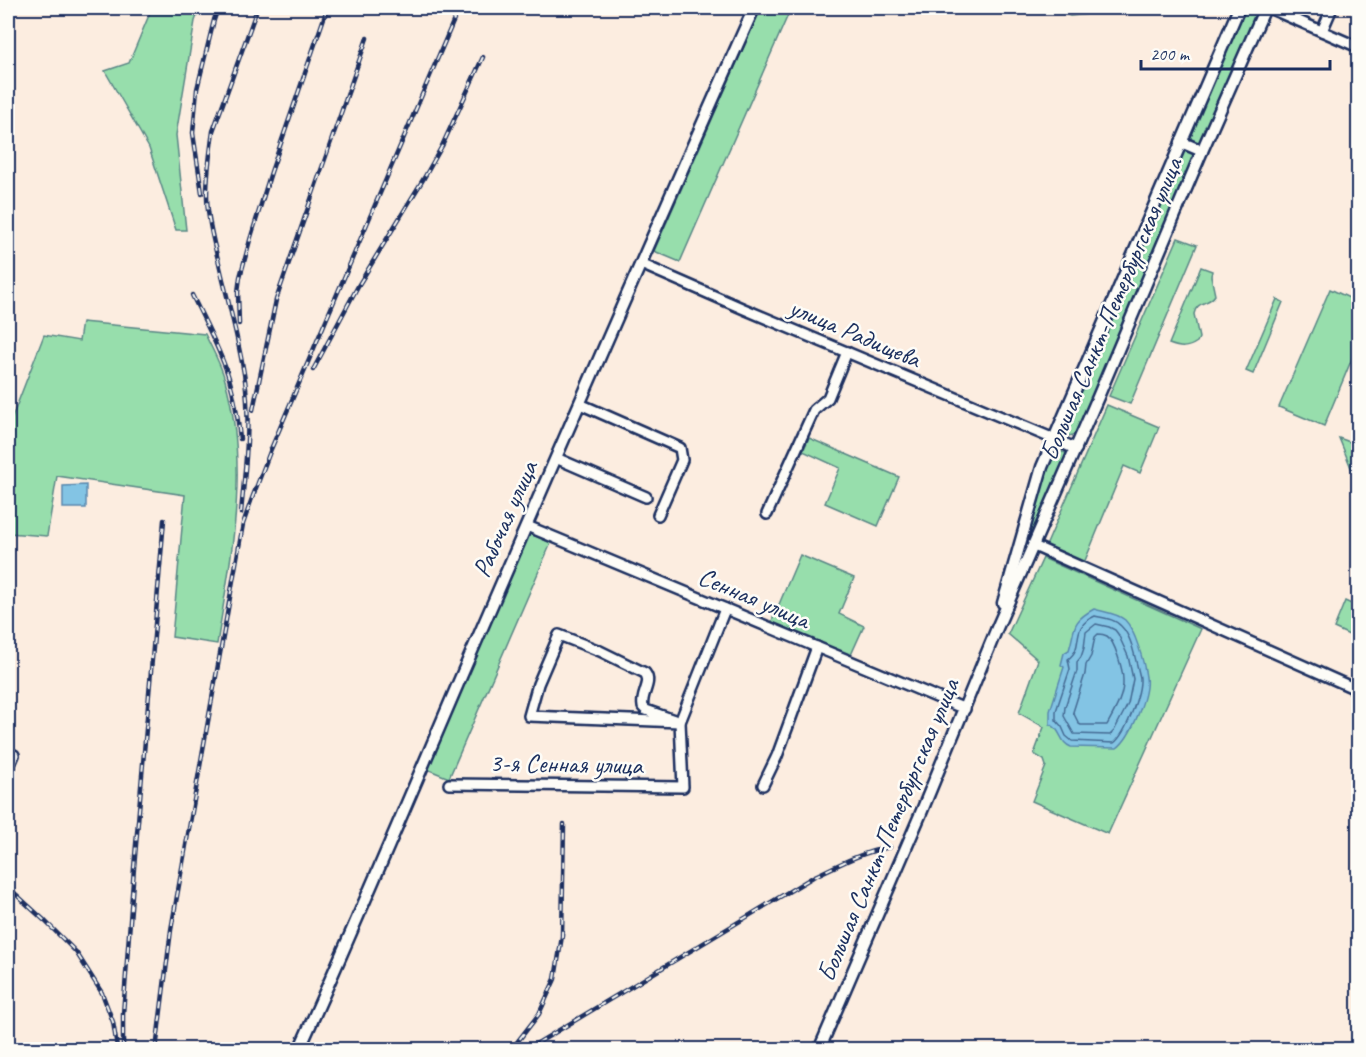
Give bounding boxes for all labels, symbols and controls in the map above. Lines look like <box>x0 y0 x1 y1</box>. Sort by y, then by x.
scale bar <box>1141 33 1330 71</box>
text: 200 m <box>1150 43 1191 65</box>
street label: Большая Санкт-Петербургская улица <box>1032 151 1190 465</box>
street label: улица Радищева <box>783 290 927 376</box>
street label: Рабочая улица <box>465 454 546 582</box>
street label: Сенная улица <box>693 560 817 637</box>
street label: Большая Санкт-Петербургская улица <box>809 672 967 986</box>
street label: 3-я Сенная улица <box>489 746 644 782</box>

